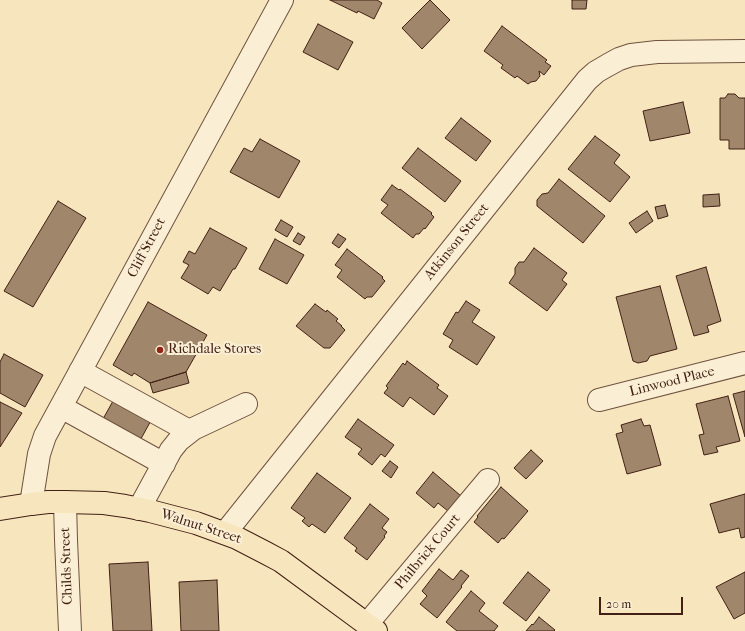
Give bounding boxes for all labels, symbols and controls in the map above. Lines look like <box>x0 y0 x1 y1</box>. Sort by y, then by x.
street label: Atkinson Street <box>421 200 493 284</box>
street label: Cliff Street <box>124 215 170 281</box>
place label: Richdale Stores <box>168 342 261 358</box>
marker: Richdale Stores <box>155 345 165 355</box>
street label: Linwood Place <box>628 363 716 401</box>
street label: Walnut Street <box>158 506 244 548</box>
street label: Philbrick Court <box>392 511 464 593</box>
street label: Childs Street <box>57 527 77 605</box>
scale bar <box>601 589 685 615</box>
text: 20 m <box>606 597 631 611</box>

